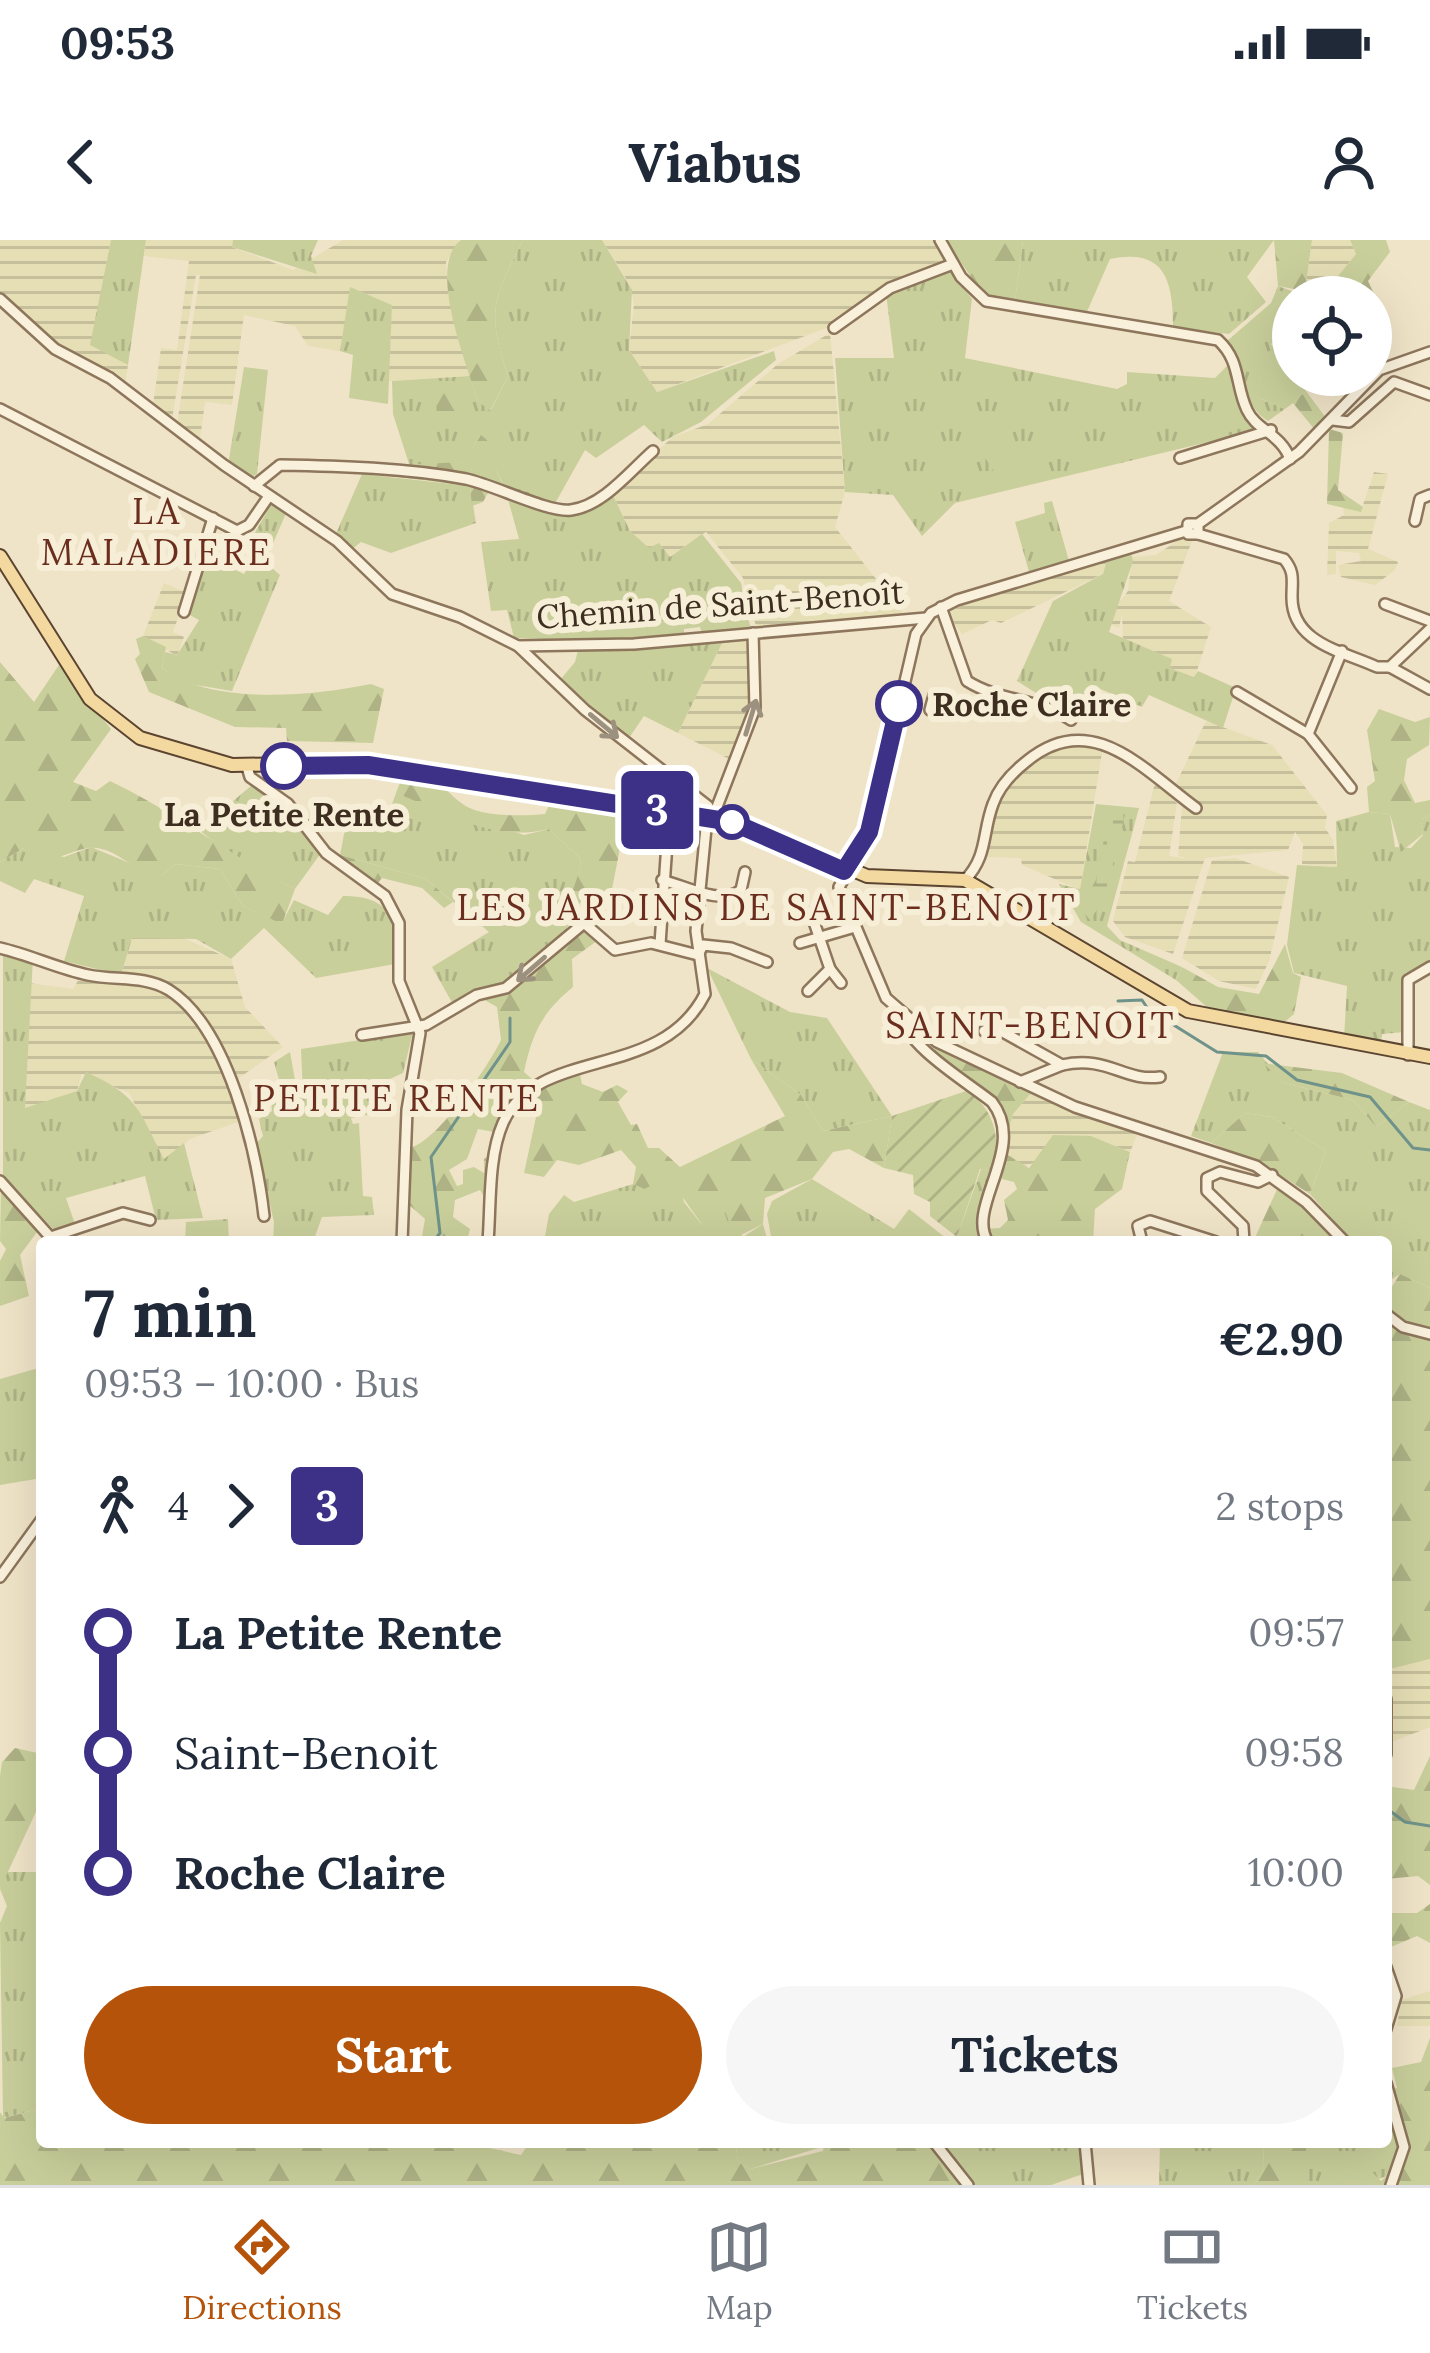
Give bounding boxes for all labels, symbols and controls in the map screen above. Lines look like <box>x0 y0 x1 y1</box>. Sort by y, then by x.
text: 09:53 <box>60 14 175 71</box>
text: Viabus <box>628 128 802 197</box>
icon: back <box>48 129 114 195</box>
icon: person <box>1316 129 1382 195</box>
map controls <box>1272 276 1392 396</box>
button: locate <box>1272 276 1392 396</box>
district label: LA MALADIERE <box>41 488 273 575</box>
street label: Chemin de Saint-Benoît <box>535 570 905 638</box>
marker: Roche Claire <box>877 682 921 726</box>
place label: Roche Claire <box>932 683 1131 725</box>
one-way arrow <box>741 699 763 737</box>
one-way arrow <box>588 711 619 739</box>
marker: La Petite Rente <box>262 744 306 788</box>
line badge: 3 <box>618 771 696 849</box>
text: 3 <box>645 783 669 837</box>
place label: La Petite Rente <box>164 793 404 835</box>
unlabelled marker <box>716 806 748 838</box>
district label: LES JARDINS DE SAINT-BENOIT <box>456 884 1078 930</box>
one-way arrow <box>516 954 547 982</box>
district label: SAINT-BENOIT <box>885 1002 1177 1048</box>
district label: PETITE RENTE <box>253 1075 541 1121</box>
text: 7 min <box>84 1271 257 1355</box>
text: €2.90 <box>1219 1310 1344 1367</box>
text: 09:53 – 10:00 · Bus <box>84 1358 419 1408</box>
icon: walk <box>84 1473 150 1539</box>
icon: forward <box>207 1473 273 1539</box>
text: 3 <box>315 1479 339 1533</box>
text: 4 <box>168 1481 189 1531</box>
text: 2 stops <box>1215 1481 1344 1531</box>
text: La Petite Rente <box>174 1604 502 1661</box>
text: 09:57 <box>1248 1607 1344 1657</box>
text: Saint-Benoit <box>174 1724 438 1781</box>
text: 09:58 <box>1244 1727 1344 1777</box>
text: Roche Claire <box>174 1844 446 1901</box>
text: 10:00 <box>1247 1847 1344 1897</box>
button: Start <box>84 1986 702 2124</box>
button: Tickets <box>726 1986 1344 2124</box>
tab: Directions <box>182 2214 342 2328</box>
tab: Map <box>706 2214 773 2328</box>
tab: Tickets <box>1137 2214 1248 2328</box>

